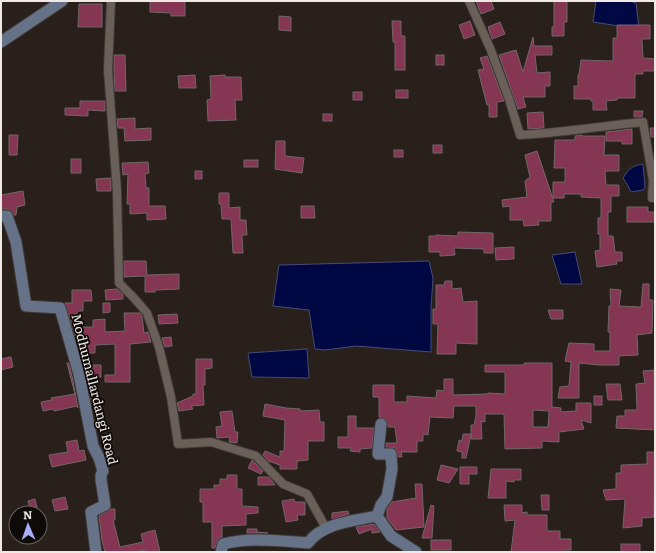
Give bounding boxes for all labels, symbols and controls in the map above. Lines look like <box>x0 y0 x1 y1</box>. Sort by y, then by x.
street label: Modhumallardangi Road <box>67 311 123 467</box>
north arrow <box>8 505 48 545</box>
text: N <box>23 506 33 522</box>

